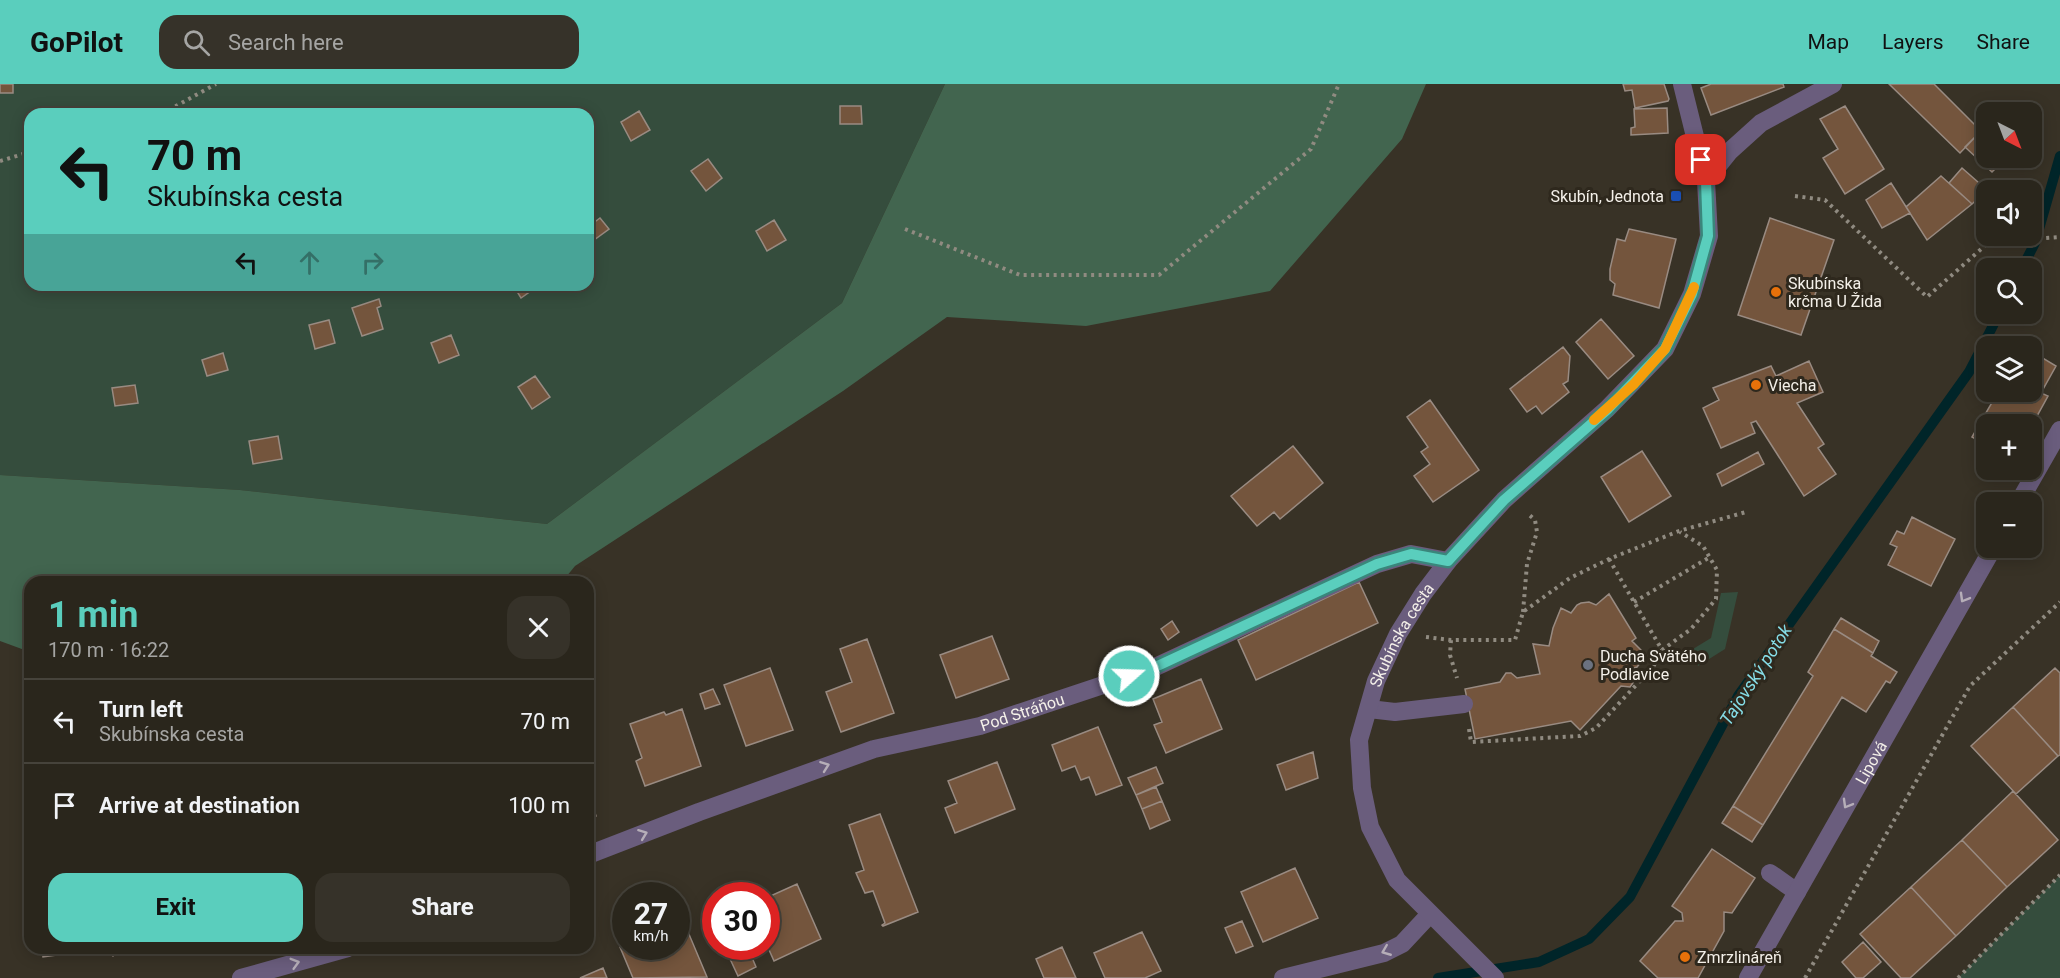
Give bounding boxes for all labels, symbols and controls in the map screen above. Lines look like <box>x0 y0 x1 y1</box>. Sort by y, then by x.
search box <box>159 15 579 69</box>
text: GoPilot <box>30 26 123 59</box>
icon: search <box>180 26 213 59</box>
text: Search here <box>228 30 344 55</box>
text: Map <box>1807 30 1849 54</box>
text: Layers <box>1882 30 1943 54</box>
text: Share <box>1976 30 2030 54</box>
north arrow <box>1976 102 2042 168</box>
map controls <box>1976 102 2042 558</box>
text: 70 m <box>147 131 242 180</box>
icon: left <box>48 132 126 210</box>
pin <box>1675 134 1726 185</box>
icon: arrive <box>1684 143 1717 176</box>
button: sound <box>1976 180 2042 246</box>
text: Skubínska cesta <box>147 181 343 213</box>
place label: Skubín, Jednota <box>1550 187 1664 206</box>
marker: Skubín, Jednota <box>1669 189 1683 203</box>
icon: left <box>230 246 263 279</box>
icon: ahead <box>293 246 326 279</box>
icon: right <box>356 246 389 279</box>
button: search <box>1976 258 2042 324</box>
place label: Skubínska krčma U Žida <box>1788 274 1882 311</box>
marker: Skubínska krčma U Žida <box>1769 285 1783 299</box>
button: layers <box>1976 336 2042 402</box>
place label: Viecha <box>1768 376 1816 395</box>
marker: Viecha <box>1749 378 1763 392</box>
button: + <box>1976 414 2042 480</box>
button: − <box>1976 492 2042 558</box>
street label: Skubínska cesta <box>1366 579 1438 689</box>
one-way arrow <box>1960 592 1971 602</box>
text: 1 min <box>48 594 139 636</box>
button: close <box>507 596 570 659</box>
water label: Tajovský potok <box>1715 619 1797 729</box>
text: 170 m · 16:22 <box>48 638 169 662</box>
position arrow <box>1097 644 1161 708</box>
place label: Ducha Svätého Podlavice <box>1600 647 1707 684</box>
marker: Ducha Svätého Podlavice <box>1581 658 1595 672</box>
street label: Pod Stráňou <box>978 690 1067 735</box>
text: Turn left <box>99 697 183 722</box>
icon: left <box>48 705 81 738</box>
text: 70 m <box>521 709 570 734</box>
text: Skubínska cesta <box>99 722 244 746</box>
street label: Lipová <box>1851 738 1891 788</box>
one-way arrow <box>820 761 830 774</box>
icon: arrive <box>48 789 81 822</box>
text: Arrive at destination <box>99 793 300 818</box>
text: 100 m <box>508 793 570 818</box>
one-way arrow <box>1843 798 1854 808</box>
one-way arrow <box>636 829 647 841</box>
button: Exit <box>48 873 303 942</box>
button: Share <box>315 873 570 942</box>
speed limit sign: 30 <box>702 882 780 960</box>
text: 27 <box>634 896 668 931</box>
text: km/h <box>633 927 669 945</box>
one-way arrow <box>1381 944 1392 956</box>
place label: Zmrzlináreň <box>1697 948 1782 967</box>
marker: Zmrzlináreň <box>1678 950 1692 964</box>
one-way arrow <box>289 958 300 970</box>

